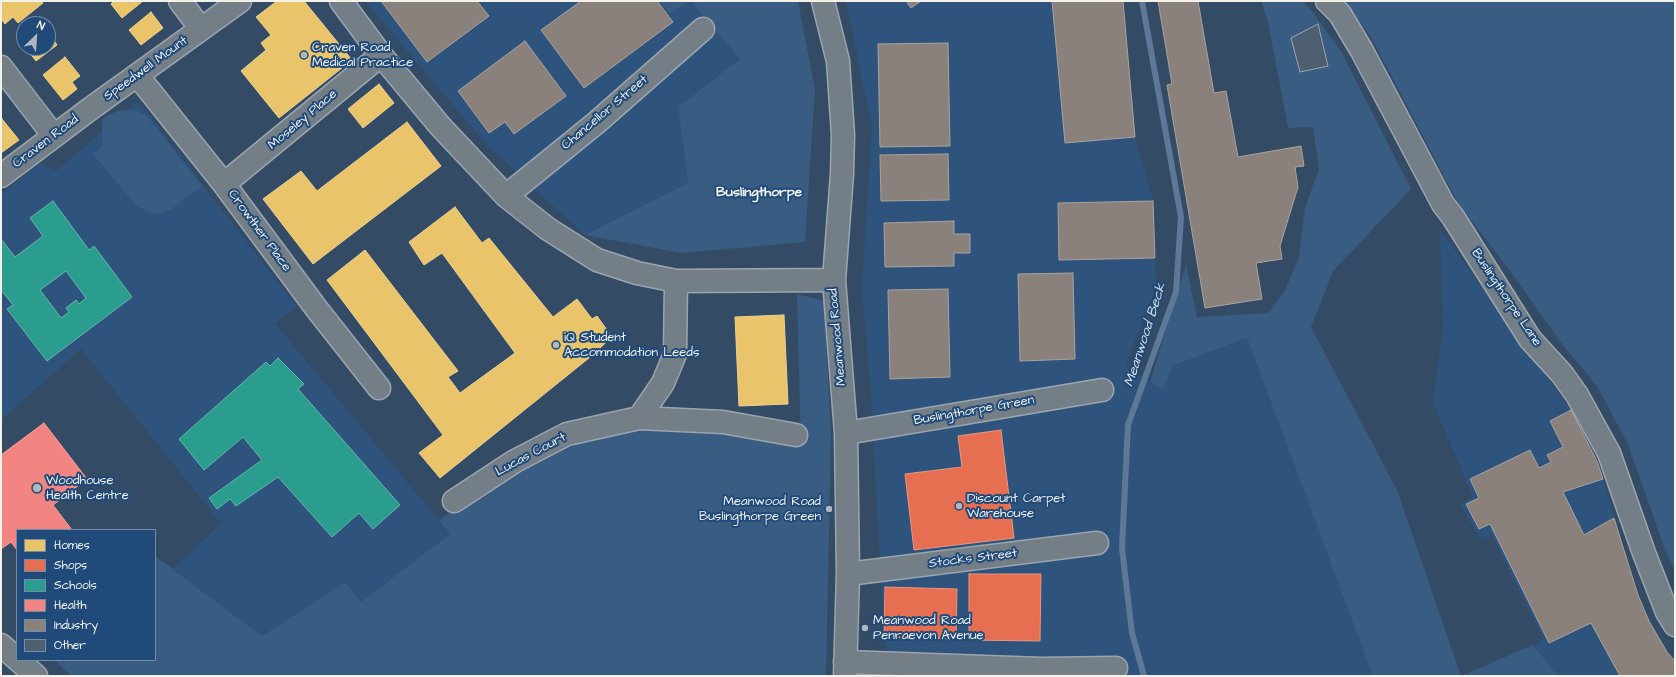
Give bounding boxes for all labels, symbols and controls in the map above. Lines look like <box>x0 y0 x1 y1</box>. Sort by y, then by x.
north arrow <box>16 16 56 56</box>
text: N <box>35 17 47 34</box>
street label: Speedwell Mount <box>101 33 191 105</box>
place label: Craven Road Medical Practice <box>312 40 413 71</box>
marker: Craven Road Medical Practice <box>299 50 309 60</box>
street label: Chancellor Street <box>559 72 651 154</box>
street label: Moseley Place <box>265 87 341 153</box>
street label: Craven Road <box>10 112 82 172</box>
district label: Buslingthorpe <box>716 185 802 201</box>
street label: Crowther Place <box>224 187 294 275</box>
street label: Buslingthorpe Lane <box>1468 246 1544 350</box>
water label: Meanwood Beck <box>1121 281 1171 389</box>
street label: Meanwood Road <box>826 288 850 386</box>
place label: iQ Student Accommodation Leeds <box>564 330 699 361</box>
marker: iQ Student Accommodation Leeds <box>551 340 561 350</box>
street label: Buslingthorpe Green <box>913 393 1035 429</box>
street label: Lucas Court <box>493 430 569 480</box>
place label: Woodhouse Health Centre <box>46 473 129 504</box>
marker: Woodhouse Health Centre <box>31 482 43 494</box>
place label: Discount Carpet Warehouse <box>967 491 1066 522</box>
place label: Meanwood Road Buslingthorpe Green <box>699 494 821 525</box>
marker: Discount Carpet Warehouse <box>954 501 964 511</box>
marker: Meanwood Road Buslingthorpe Green <box>824 504 834 514</box>
legend <box>16 529 156 661</box>
text: Homes <box>54 537 90 554</box>
street label: Stocks Street <box>928 546 1018 572</box>
text: Shops <box>54 557 87 574</box>
text: Schools <box>54 577 97 594</box>
text: Health <box>54 597 87 614</box>
place label: Meanwood Road Penraevon Avenue <box>873 613 984 644</box>
text: Industry <box>54 617 98 634</box>
marker: Meanwood Road Penraevon Avenue <box>860 623 870 633</box>
text: Other <box>54 637 86 654</box>

